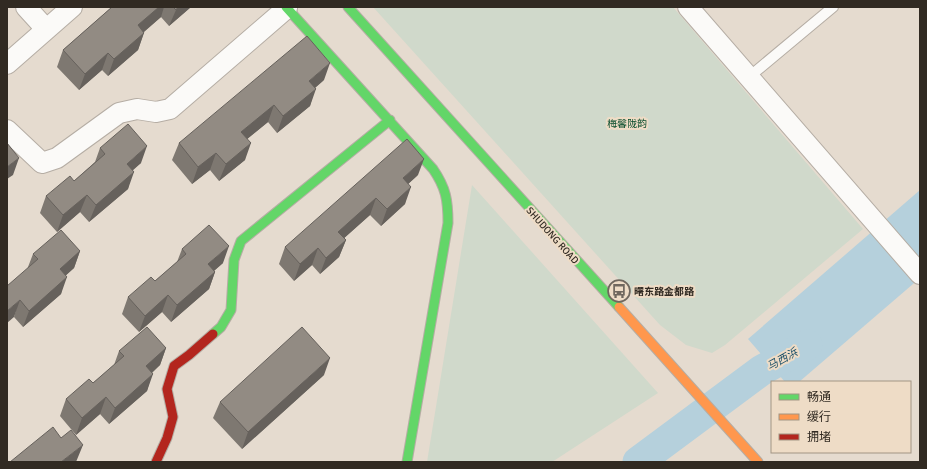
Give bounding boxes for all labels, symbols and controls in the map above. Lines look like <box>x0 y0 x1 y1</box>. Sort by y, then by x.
park label: 梅馨陇韵 <box>607 118 647 130</box>
street label: SHUDONG ROAD <box>524 205 581 267</box>
bus stop icon: 曙东路金都路 <box>606 278 632 304</box>
place label: 曙东路金都路 <box>634 286 695 298</box>
water label: 马西浜 <box>765 345 801 373</box>
legend <box>771 381 911 453</box>
text: 畅通 <box>807 390 831 405</box>
text: 缓行 <box>807 410 831 425</box>
text: 拥堵 <box>807 430 831 445</box>

